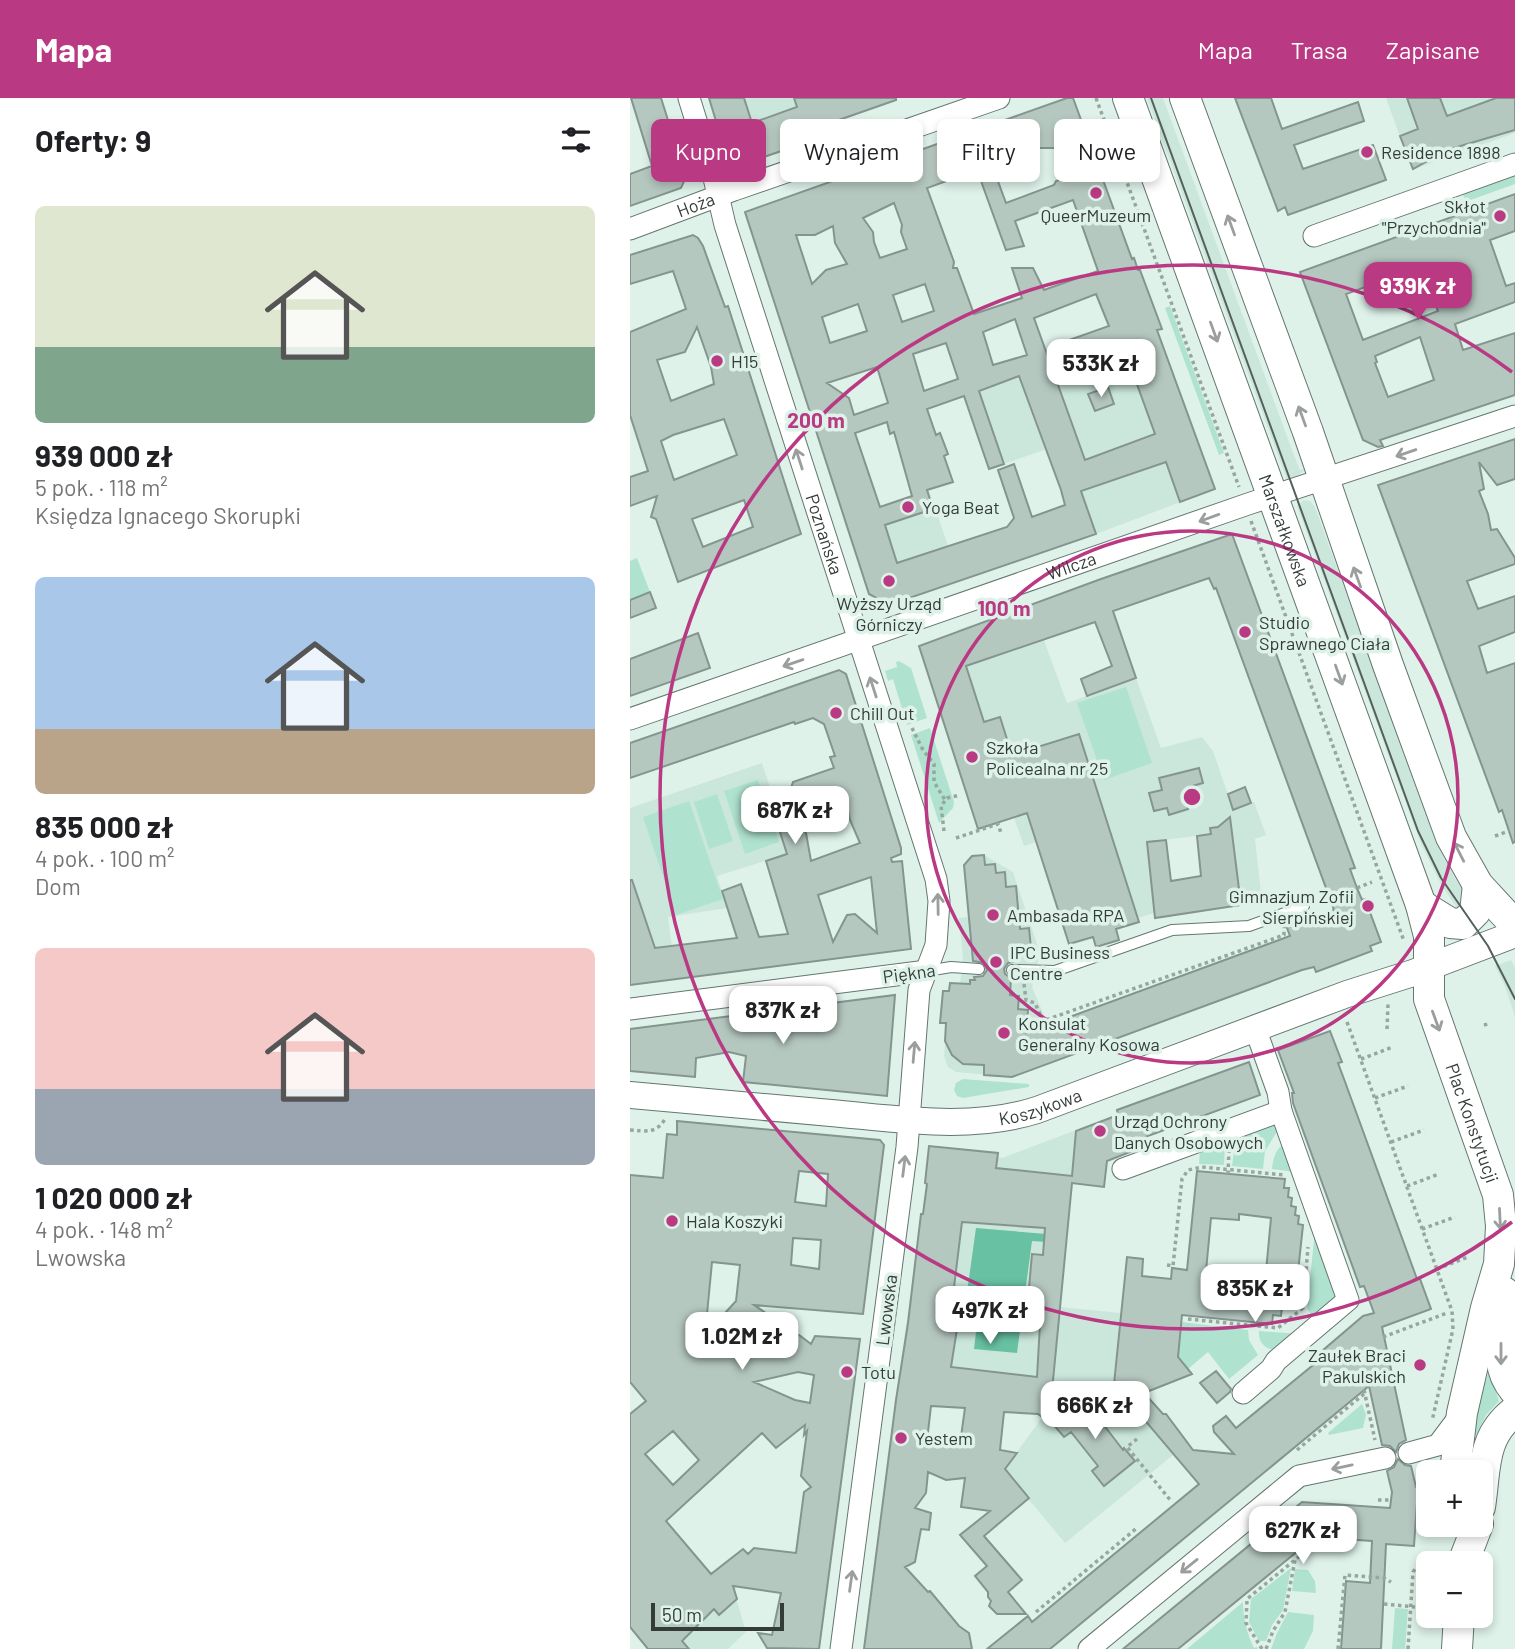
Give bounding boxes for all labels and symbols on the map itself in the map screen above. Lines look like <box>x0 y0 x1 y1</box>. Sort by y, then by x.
place label: Residence 1898 <box>1381 141 1501 163</box>
marker: Residence 1898 <box>1359 144 1375 160</box>
marker: QueerMuzeum <box>1088 185 1104 201</box>
street label: Hoża <box>674 187 718 222</box>
place label: Skłot "Przychodnia" <box>1382 195 1486 238</box>
place label: QueerMuzeum <box>1041 204 1151 226</box>
marker: Skłot "Przychodnia" <box>1492 208 1508 224</box>
one-way arrow <box>1224 215 1236 237</box>
pin: 939K zł <box>1353 262 1483 322</box>
one-way arrow <box>1209 320 1221 342</box>
pin: 533K zł <box>1036 340 1166 399</box>
place label: H15 <box>731 350 758 372</box>
marker: H15 <box>709 353 725 369</box>
one-way arrow <box>1294 405 1307 427</box>
text: 200 m <box>787 407 845 432</box>
one-way arrow <box>792 448 805 470</box>
one-way arrow <box>1395 448 1417 461</box>
street label: Marszałkowska <box>1255 471 1315 590</box>
street label: Poznańska <box>801 491 848 577</box>
place label: Yoga Beat <box>922 496 1000 518</box>
marker: Yoga Beat <box>900 499 916 515</box>
one-way arrow <box>1199 513 1221 525</box>
street label: Wilcza <box>1043 547 1099 584</box>
one-way arrow <box>1350 567 1363 589</box>
marker: Wyższy Urząd Górniczy <box>881 573 897 589</box>
place label: Wyższy Urząd Górniczy <box>836 592 942 635</box>
text: 100 m <box>977 595 1031 620</box>
place label: Studio Sprawnego Ciała <box>1259 611 1390 654</box>
marker: Studio Sprawnego Ciała <box>1237 624 1253 640</box>
one-way arrow <box>782 657 804 670</box>
one-way arrow <box>1334 664 1346 686</box>
one-way arrow <box>866 677 878 699</box>
place label: Chill Out <box>850 702 915 724</box>
marker: Chill Out <box>828 705 844 721</box>
place label: Szkoła Policealna nr 25 <box>986 736 1108 779</box>
marker: Szkoła Policealna nr 25 <box>964 749 980 765</box>
centre of rings <box>1180 785 1204 809</box>
pin: 687K zł <box>730 786 860 846</box>
one-way arrow <box>1451 843 1465 863</box>
place label: Gimnazjum Zofii Sierpińskiej <box>1229 885 1354 928</box>
one-way arrow <box>931 893 945 916</box>
marker: Gimnazjum Zofii Sierpińskiej <box>1360 898 1376 914</box>
place label: Ambasada RPA <box>1007 904 1125 926</box>
marker: Ambasada RPA <box>985 907 1001 923</box>
place label: IPC Business Centre <box>1010 941 1110 984</box>
marker: IPC Business Centre <box>988 954 1004 970</box>
street label: Piękna <box>881 958 937 988</box>
pin: 837K zł <box>718 986 848 1046</box>
one-way arrow <box>1431 1010 1444 1032</box>
place label: Konsulat Generalny Kosowa <box>1018 1012 1160 1055</box>
marker: Konsulat Generalny Kosowa <box>996 1025 1012 1041</box>
one-way arrow <box>908 1041 921 1064</box>
street label: Plac Konstytucji <box>1441 1060 1504 1186</box>
street label: Koszykowa <box>997 1083 1084 1130</box>
place label: Urząd Ochrony Danych Osobowych <box>1114 1110 1263 1153</box>
marker: Urząd Ochrony Danych Osobowych <box>1092 1123 1108 1139</box>
one-way arrow <box>898 1156 911 1178</box>
one-way arrow <box>1494 1207 1507 1230</box>
place label: Hala Koszyki <box>686 1210 783 1232</box>
marker: Hala Koszyki <box>664 1213 680 1229</box>
pin: 835K zł <box>1190 1264 1320 1324</box>
street label: Lwowska <box>871 1273 901 1347</box>
pin: 497K zł <box>925 1286 1055 1346</box>
pin: 1.02M zł <box>670 1312 814 1372</box>
one-way arrow <box>1494 1342 1508 1365</box>
place label: Zaułek Braci Pakulskich <box>1308 1344 1406 1387</box>
marker: Zaułek Braci Pakulskich <box>1412 1357 1428 1373</box>
place label: Totu <box>861 1361 896 1383</box>
marker: Totu <box>839 1364 855 1380</box>
pin: 666K zł <box>1030 1382 1160 1441</box>
place label: Yestem <box>915 1427 973 1449</box>
marker: Yestem <box>893 1430 909 1446</box>
one-way arrow <box>1331 1460 1354 1474</box>
pin: 627K zł <box>1238 1506 1368 1566</box>
one-way arrow <box>1181 1559 1199 1574</box>
one-way arrow <box>845 1571 858 1593</box>
scale bar <box>651 1600 784 1632</box>

